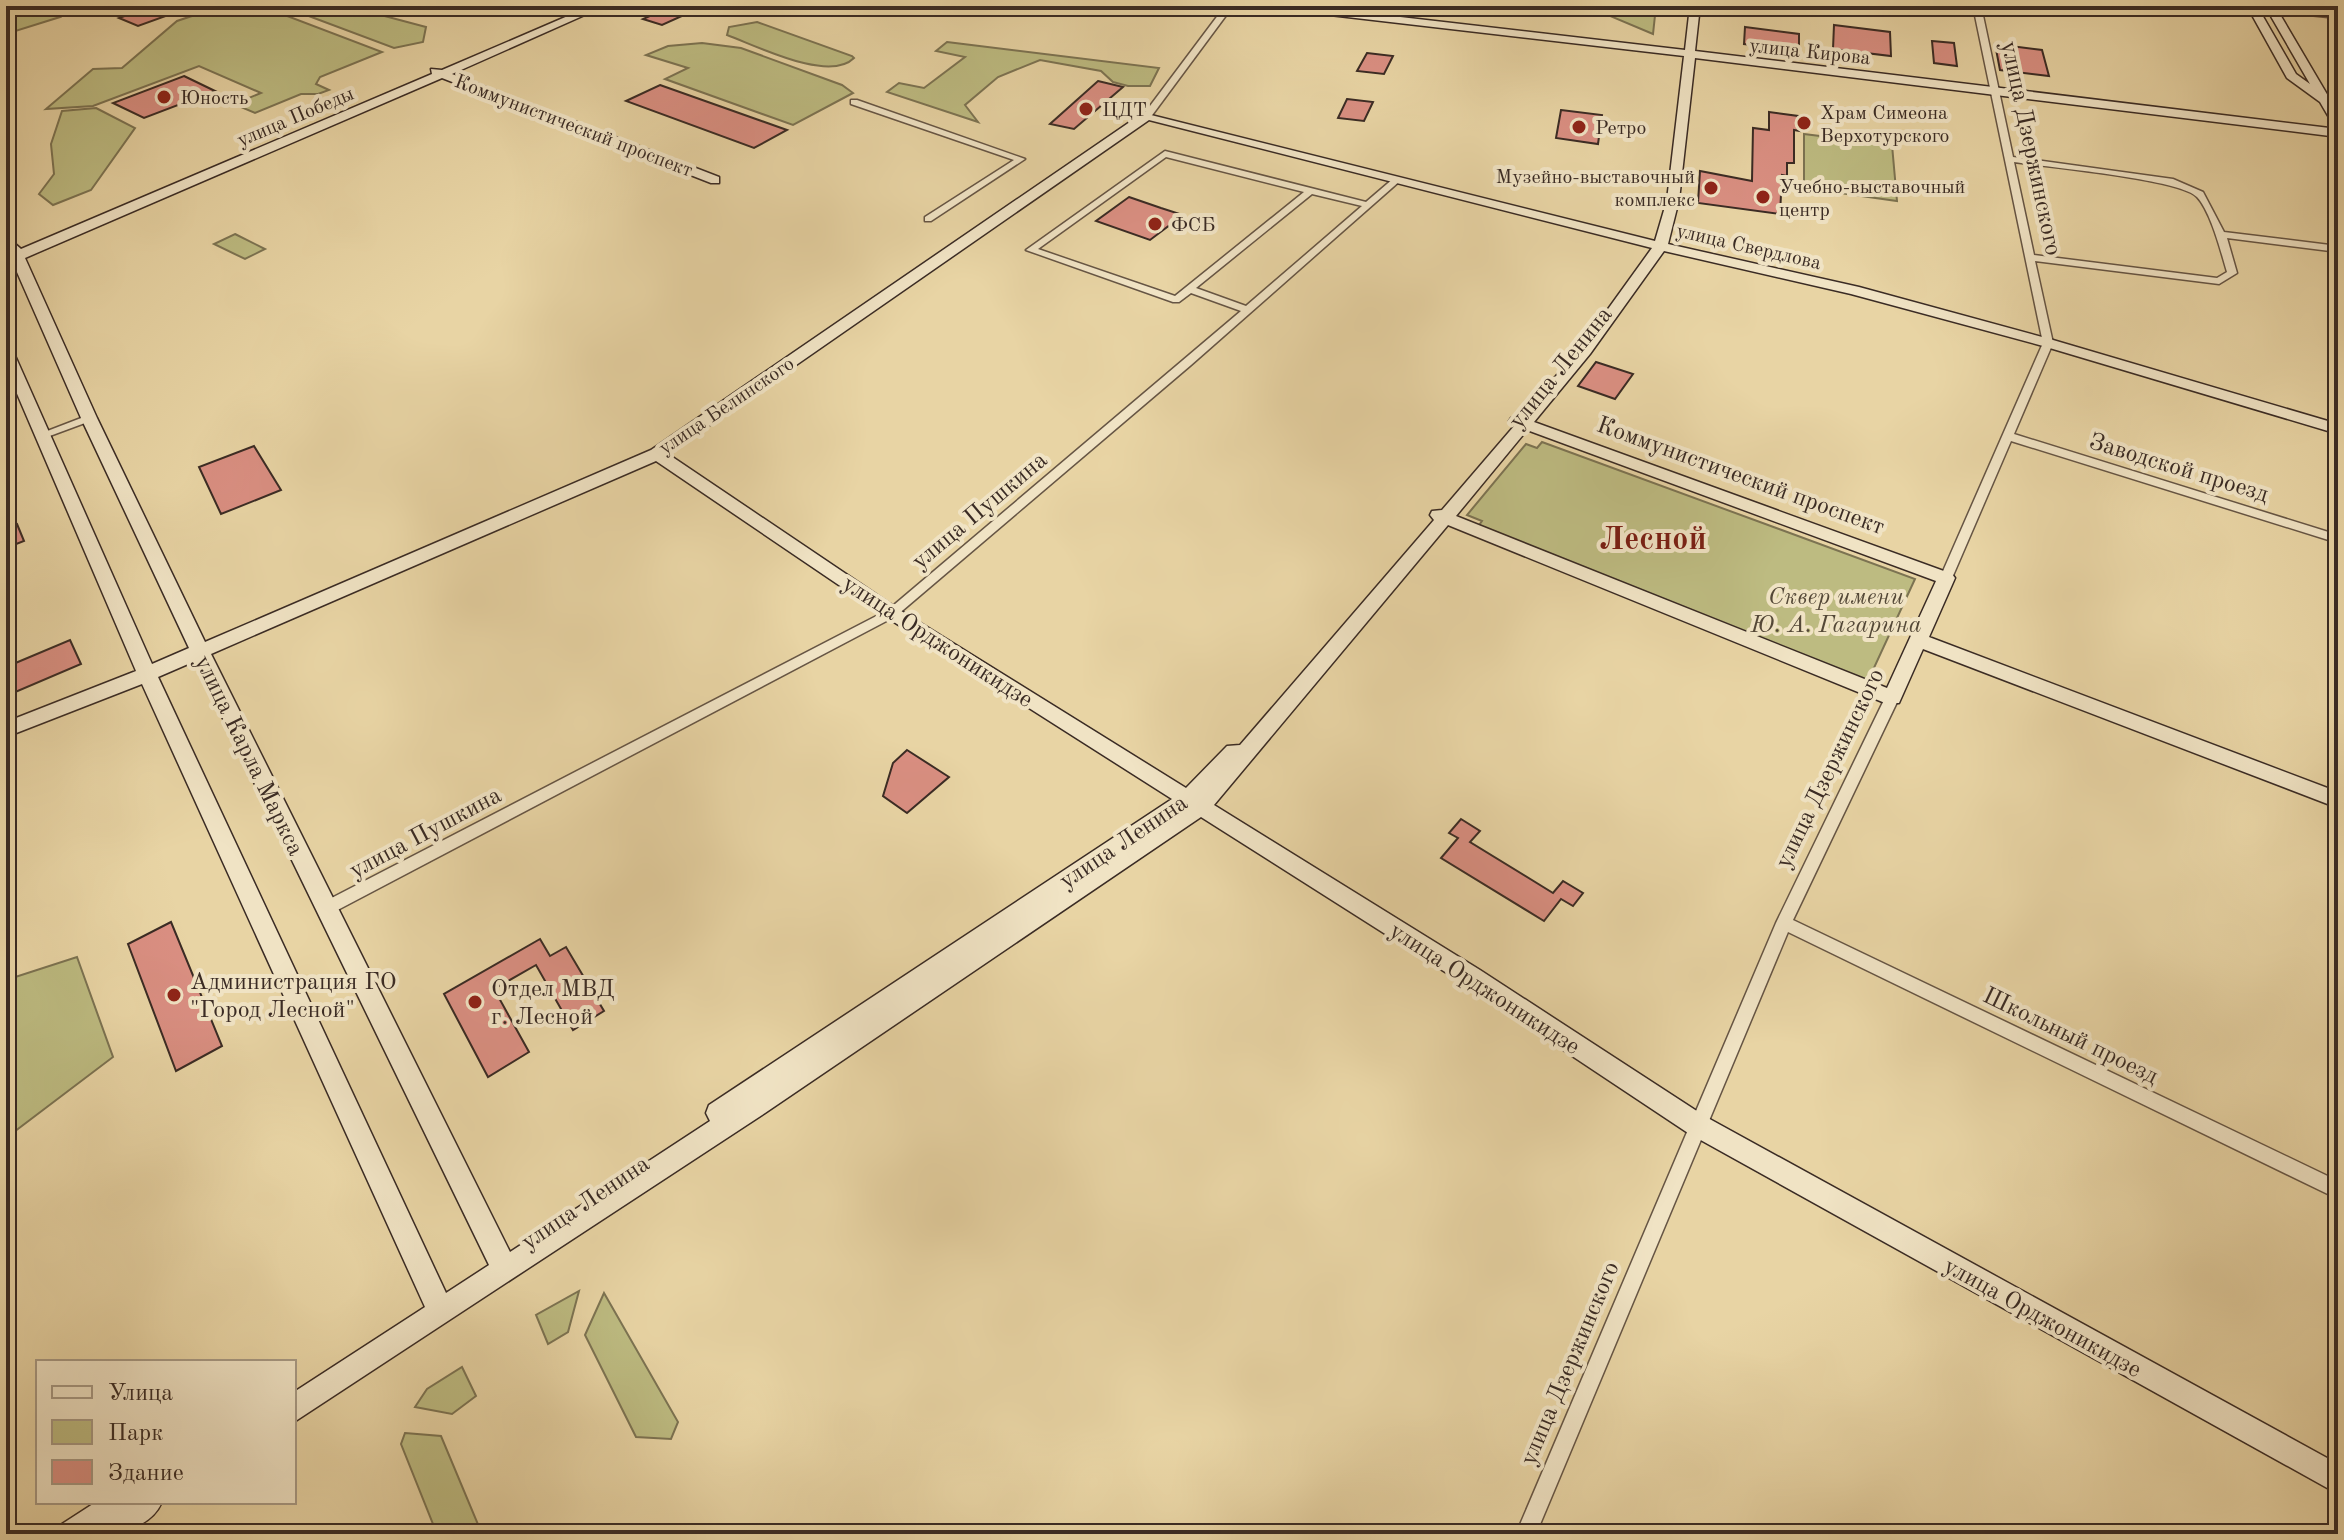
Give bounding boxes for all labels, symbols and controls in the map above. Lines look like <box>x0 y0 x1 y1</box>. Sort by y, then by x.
street label: улица Кирова <box>1748 37 1872 69</box>
street label: улица Дзержинского <box>1996 39 2065 258</box>
street label: Коммунистический проспект <box>451 72 695 182</box>
street label: улица Победы <box>235 84 357 151</box>
marker: Юность <box>155 88 173 106</box>
place label: Юность <box>180 89 248 109</box>
marker: ЦДТ <box>1077 100 1095 118</box>
place label: ЦДТ <box>1102 101 1147 121</box>
place label: Храм Симеона Верхотурского <box>1820 104 1949 147</box>
marker: Храм Симеона Верхотурского <box>1795 114 1813 132</box>
marker: Ретро <box>1570 118 1588 136</box>
place label: Ретро <box>1595 119 1646 139</box>
place label: Музейно-выставочный комплекс <box>1495 168 1695 211</box>
place label: Учебно-выставочный центр <box>1779 178 1965 221</box>
marker: Музейно-выставочный комплекс <box>1702 179 1720 197</box>
marker: Учебно-выставочный центр <box>1754 188 1772 206</box>
marker: ФСБ <box>1146 215 1164 233</box>
place label: ФСБ <box>1171 216 1215 236</box>
street label: улица Свердлова <box>1674 222 1823 274</box>
street label: улица Ленина <box>1505 303 1618 434</box>
street label: улица Белинского <box>656 354 798 459</box>
street label: Коммунистический проспект <box>1593 414 1887 540</box>
street label: Заводской проезд <box>2086 430 2271 508</box>
street label: улица Пушкина <box>908 448 1052 575</box>
district label: Лесной <box>1599 525 1707 557</box>
street label: улица Орджоникидзе <box>837 572 1036 713</box>
park label: Сквер имени Ю. А. Гагарина <box>1749 586 1922 638</box>
street label: улица Карла Маркса <box>189 652 307 860</box>
street label: улица Дзержинского <box>1772 665 1889 872</box>
street label: улица Пушкина <box>346 784 506 884</box>
street label: улица Ленина <box>1056 791 1193 894</box>
street label: улица Орджоникидзе <box>1384 919 1583 1060</box>
place label: Администрация ГО "Город Лесной" <box>190 971 397 1023</box>
place label: Отдел МВД г. Лесной <box>491 978 615 1030</box>
street label: Школьный проезд <box>1979 984 2162 1090</box>
marker: Администрация ГО "Город Лесной" <box>165 986 183 1004</box>
marker: Отдел МВД г. Лесной <box>466 993 484 1011</box>
street label: улица Ленина <box>518 1152 655 1255</box>
street label: улица Орджоникидзе <box>1939 1254 2145 1383</box>
street label: улица Дзержинского <box>1517 1258 1625 1469</box>
legend <box>36 1360 296 1504</box>
text: Улица <box>108 1382 173 1406</box>
text: Парк <box>108 1422 163 1446</box>
text: Здание <box>108 1462 184 1486</box>

